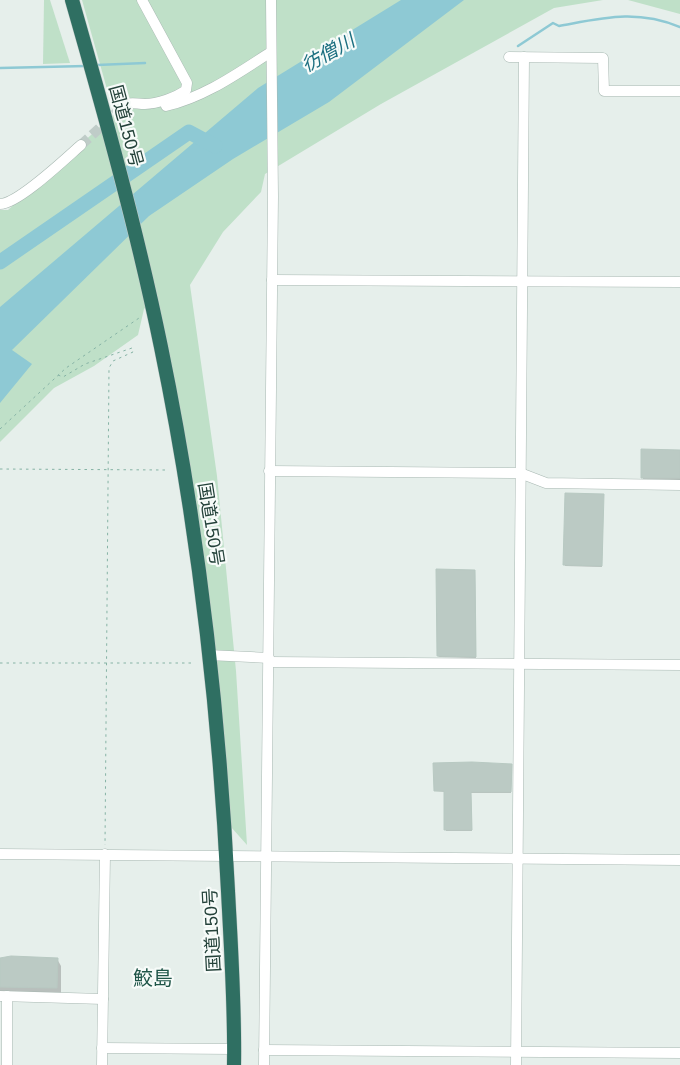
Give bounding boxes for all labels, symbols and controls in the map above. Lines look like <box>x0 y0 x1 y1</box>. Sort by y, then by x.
water label: 彷僧川 <box>298 29 360 76</box>
street label: 国道150号 <box>105 83 147 169</box>
street label: 国道150号 <box>195 481 227 567</box>
street label: 国道150号 <box>200 888 224 972</box>
district label: 鮫島 <box>133 967 173 989</box>

